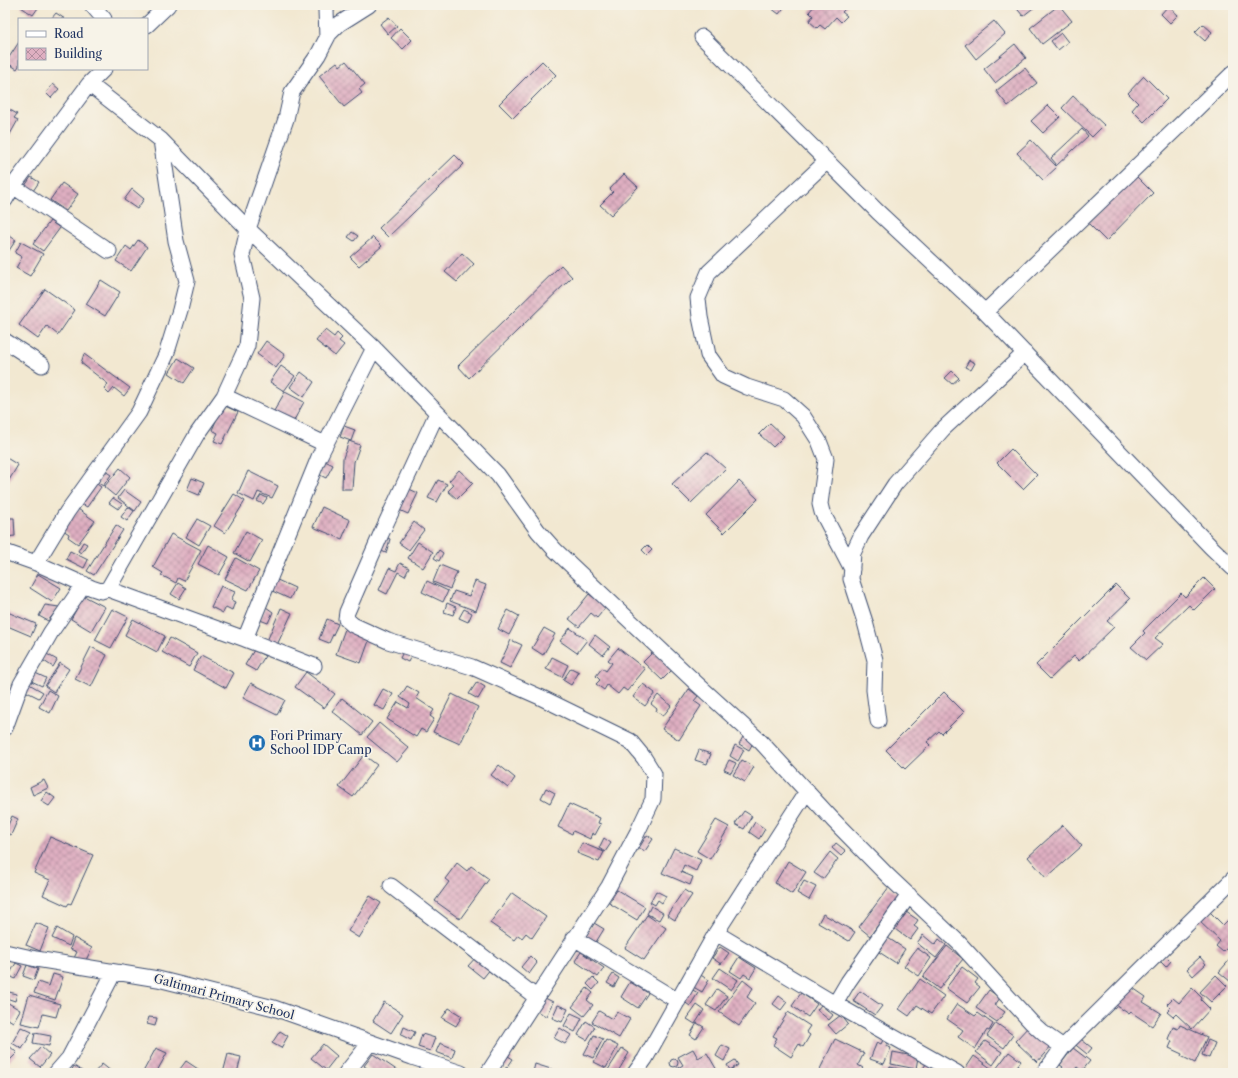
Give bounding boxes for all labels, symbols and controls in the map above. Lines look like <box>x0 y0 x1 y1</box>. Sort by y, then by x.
legend <box>18 18 148 70</box>
text: Road <box>54 26 84 41</box>
text: Building <box>54 46 102 61</box>
place label: Fori Primary School IDP Camp <box>270 728 372 757</box>
hospital icon: Fori Primary School IDP Camp <box>247 733 267 753</box>
street label: Galtimari Primary School <box>152 971 296 1023</box>

